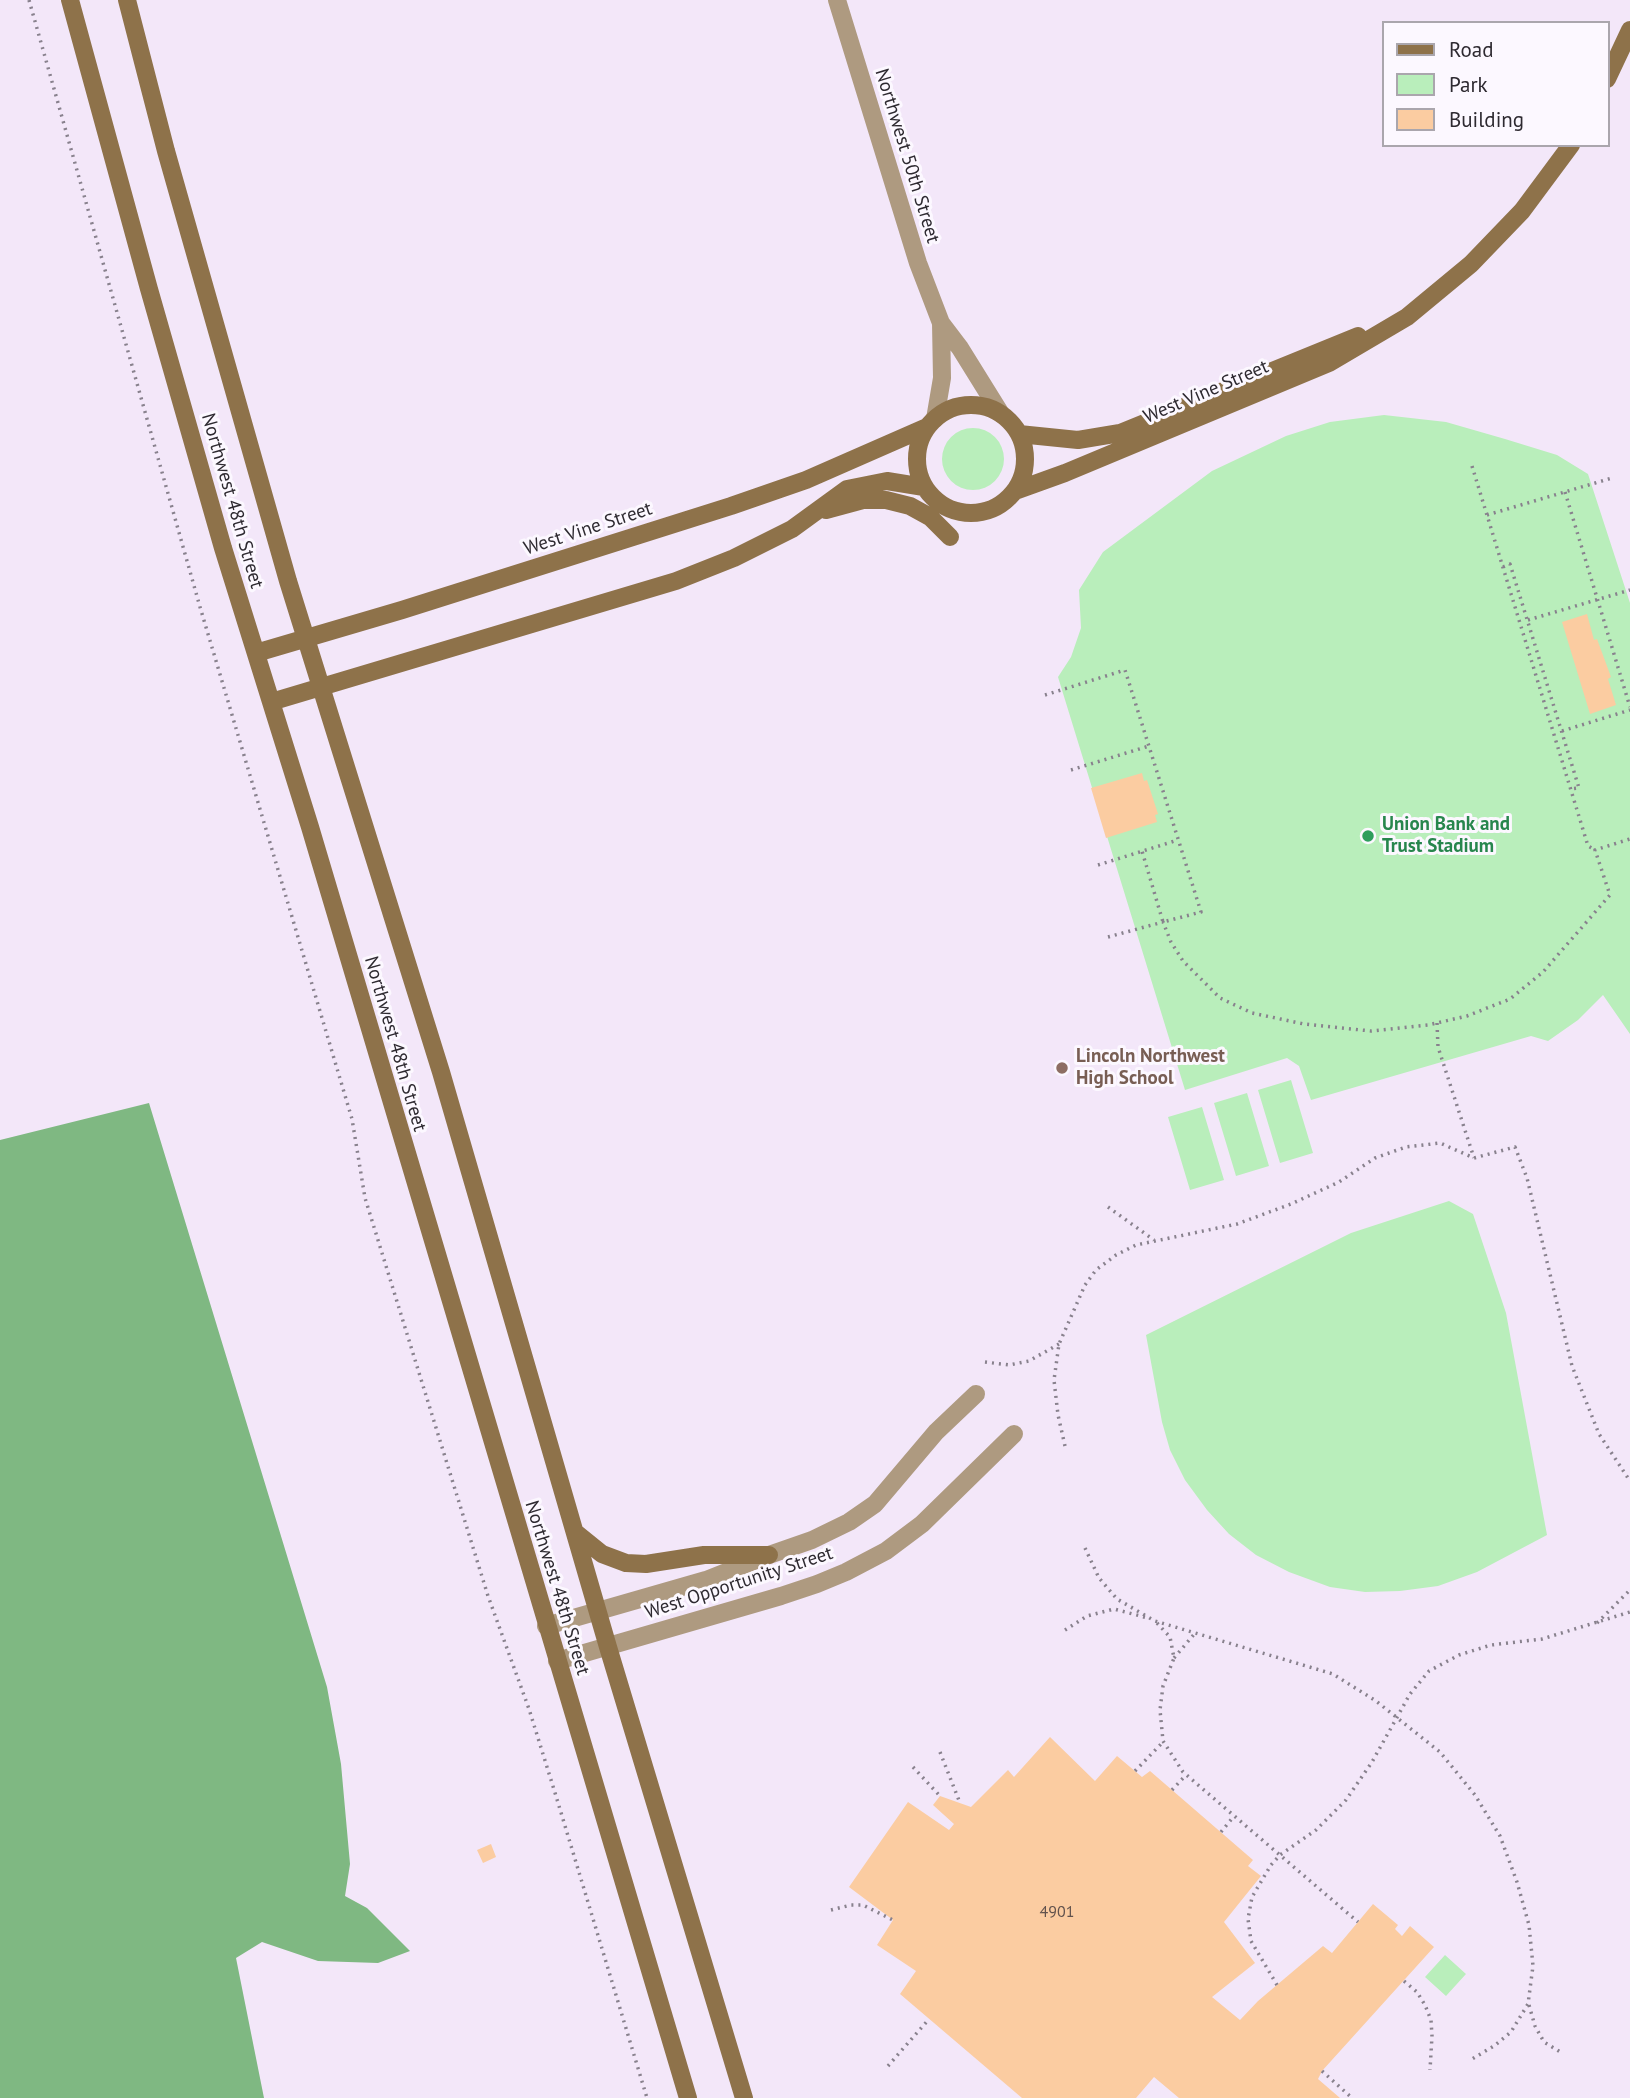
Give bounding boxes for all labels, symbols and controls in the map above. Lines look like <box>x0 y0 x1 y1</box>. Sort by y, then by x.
legend <box>1382 21 1609 147</box>
text: Road <box>1449 36 1493 63</box>
street label: Northwest 50th Street <box>870 66 944 246</box>
text: Park <box>1449 71 1488 98</box>
text: Building <box>1449 106 1524 133</box>
street label: West Vine Street <box>1140 355 1272 429</box>
street label: Northwest 48th Street <box>196 411 268 591</box>
street label: West Vine Street <box>521 498 655 560</box>
place label: Union Bank and Trust Stadium <box>1382 814 1510 858</box>
marker: Union Bank and Trust Stadium <box>1360 828 1376 844</box>
street label: Northwest 48th Street <box>359 954 431 1134</box>
place label: Lincoln Northwest High School <box>1076 1046 1225 1090</box>
marker: Lincoln Northwest High School <box>1054 1060 1070 1076</box>
street label: Northwest 48th Street <box>520 1498 594 1678</box>
street label: West Opportunity Street <box>642 1542 836 1624</box>
house number: 4901 <box>1040 1902 1074 1922</box>

